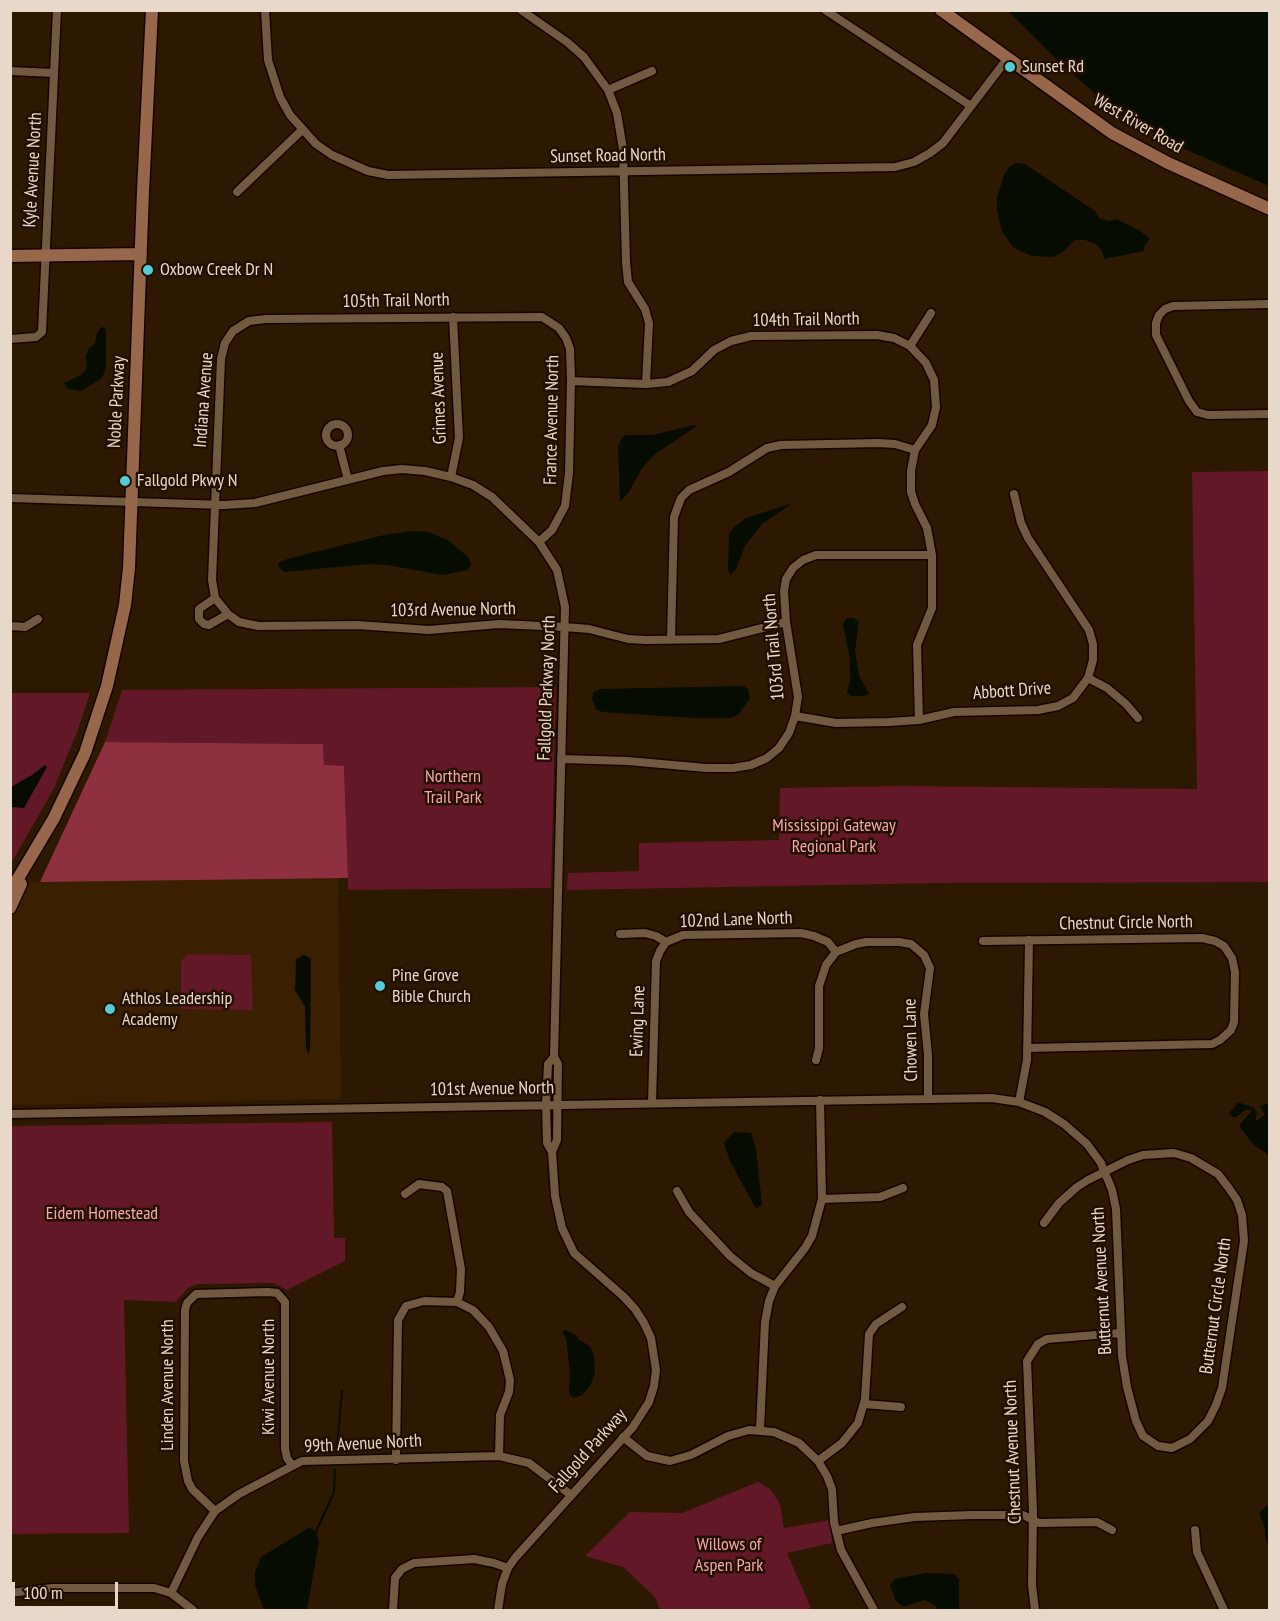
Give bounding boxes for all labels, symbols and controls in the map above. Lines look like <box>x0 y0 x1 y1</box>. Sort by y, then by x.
place label: Sunset Rd <box>1022 56 1084 78</box>
marker: Sunset Rd <box>1003 60 1017 74</box>
street label: West River Road <box>1089 90 1187 158</box>
street label: Kyle Avenue North <box>19 112 47 228</box>
street label: Sunset Road North <box>550 144 666 168</box>
place label: Oxbow Creek Dr N <box>160 259 273 281</box>
marker: Oxbow Creek Dr N <box>141 263 155 277</box>
street label: 105th Trail North <box>342 289 450 313</box>
street label: 104th Trail North <box>752 308 860 332</box>
street label: Indiana Avenue <box>190 352 218 448</box>
street label: Grimes Avenue <box>427 352 451 444</box>
street label: Noble Parkway <box>104 355 130 449</box>
street label: France Avenue North <box>540 355 564 485</box>
place label: Fallgold Pkwy N <box>137 470 238 492</box>
marker: Fallgold Pkwy N <box>118 474 132 488</box>
street label: 103rd Trail North <box>759 593 789 701</box>
street label: 103rd Avenue North <box>390 598 516 622</box>
street label: Fallgold Parkway North <box>534 615 560 761</box>
street label: Abbott Drive <box>972 677 1052 705</box>
park label: Northern Trail Park <box>424 766 482 808</box>
park label: Mississippi Gateway Regional Park <box>772 815 896 858</box>
street label: 102nd Lane North <box>679 907 793 933</box>
street label: Chestnut Circle North <box>1059 911 1193 935</box>
place label: Pine Grove Bible Church <box>392 965 471 1008</box>
marker: Pine Grove Bible Church <box>373 979 387 993</box>
street label: Ewing Lane <box>626 985 650 1057</box>
place label: Athlos Leadership Academy <box>122 988 232 1030</box>
street label: Chowen Lane <box>899 998 923 1082</box>
marker: Athlos Leadership Academy <box>103 1002 117 1016</box>
street label: 101st Avenue North <box>430 1077 554 1101</box>
park label: Eidem Homestead <box>46 1203 158 1225</box>
street label: Butternut Avenue North <box>1087 1207 1117 1355</box>
street label: Butternut Circle North <box>1196 1236 1236 1376</box>
street label: Linden Avenue North <box>157 1319 179 1451</box>
street label: Kiwi Avenue North <box>258 1319 280 1435</box>
street label: Chestnut Avenue North <box>1000 1380 1026 1524</box>
street label: Fallgold Parkway <box>545 1404 631 1498</box>
street label: 99th Avenue North <box>304 1430 422 1458</box>
park label: Willows of Aspen Park <box>695 1534 763 1576</box>
scale bar <box>15 1570 122 1608</box>
text: 100 m <box>23 1581 63 1604</box>

